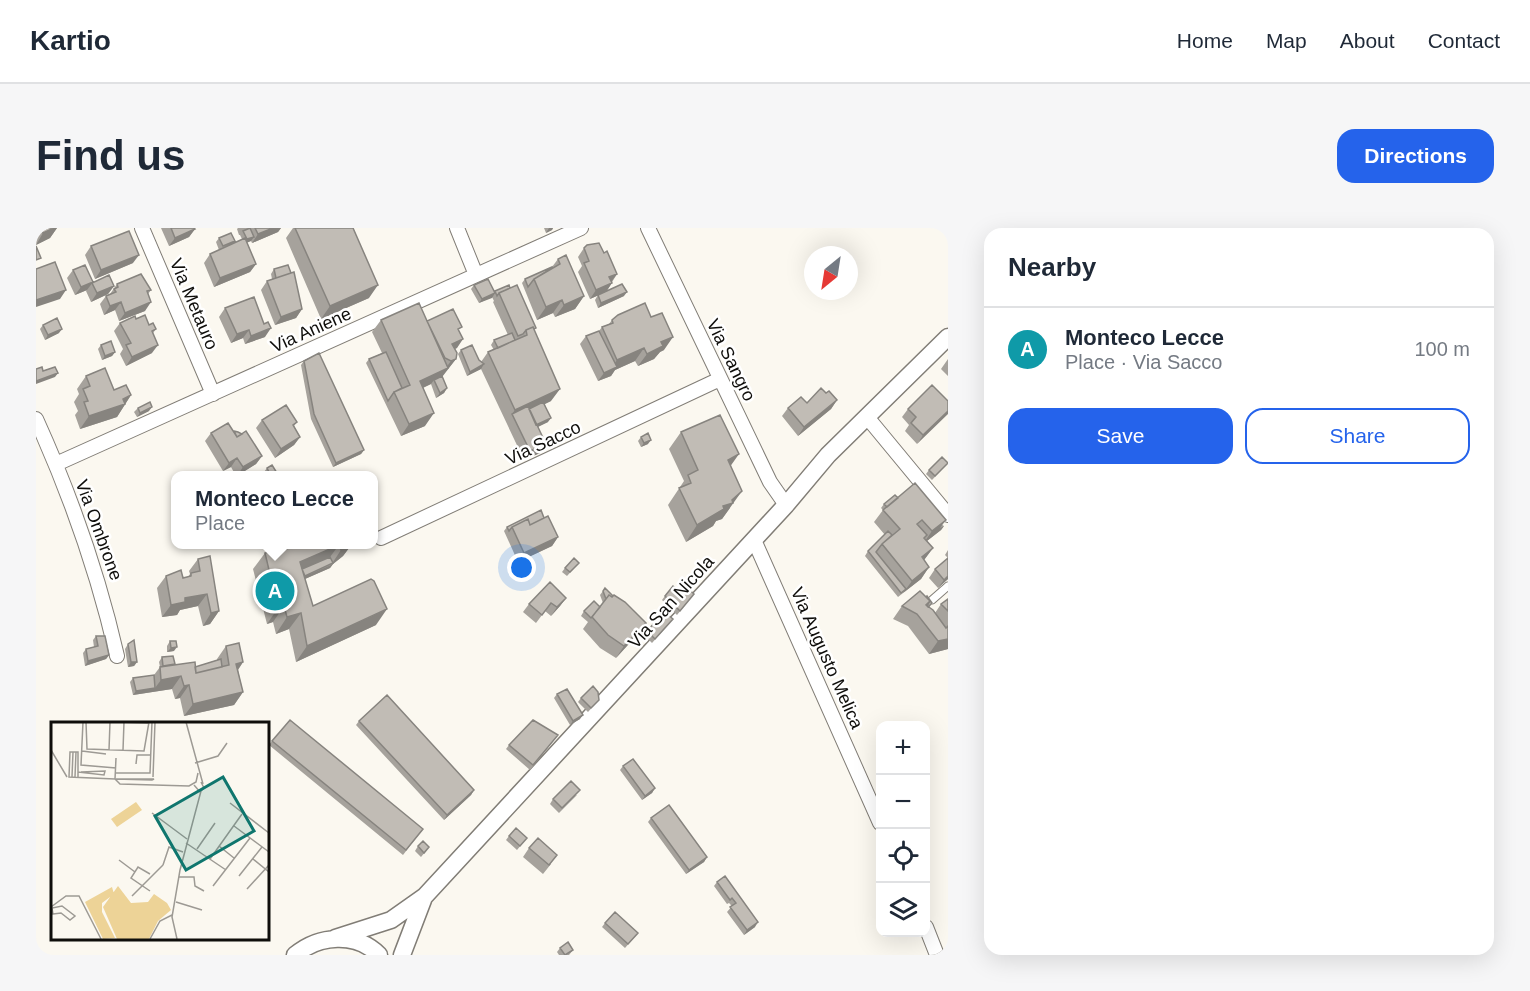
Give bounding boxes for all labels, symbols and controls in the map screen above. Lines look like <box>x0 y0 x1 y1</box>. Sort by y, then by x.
text: Kartio <box>30 25 111 56</box>
text: Home <box>1177 29 1233 52</box>
text: Map <box>1266 29 1307 52</box>
text: About <box>1340 29 1395 52</box>
text: Contact <box>1428 29 1500 52</box>
button: Directions <box>1337 129 1494 183</box>
text: Find us <box>36 132 185 179</box>
north arrow <box>804 246 858 300</box>
text: Nearby <box>1008 252 1096 282</box>
street label: Via Metauro <box>166 256 222 352</box>
street label: Via Aniene <box>268 303 354 357</box>
street label: Via Sangro <box>703 316 759 404</box>
text: Monteco Lecce <box>1065 325 1224 350</box>
text: A <box>1020 338 1035 360</box>
text: 100 m <box>1414 338 1470 360</box>
text: Place · Via Sacco <box>1065 351 1223 373</box>
button: Save <box>1008 408 1233 464</box>
button: Share <box>1245 408 1470 464</box>
street label: Via Sacco <box>502 417 584 469</box>
popup <box>171 471 378 549</box>
street label: Via Ombrone <box>72 477 126 583</box>
text: Monteco Lecce <box>195 486 354 511</box>
text: Place <box>195 512 245 534</box>
street label: Via San Nicola <box>624 551 718 652</box>
your location <box>507 553 536 582</box>
pin: A <box>256 568 294 614</box>
street label: Via Augusto Melica <box>787 584 868 733</box>
map controls <box>876 721 930 937</box>
button: + <box>876 721 930 775</box>
inset map <box>51 722 268 940</box>
button: − <box>876 775 930 829</box>
button: locate <box>876 829 930 883</box>
button: layers <box>876 883 930 937</box>

